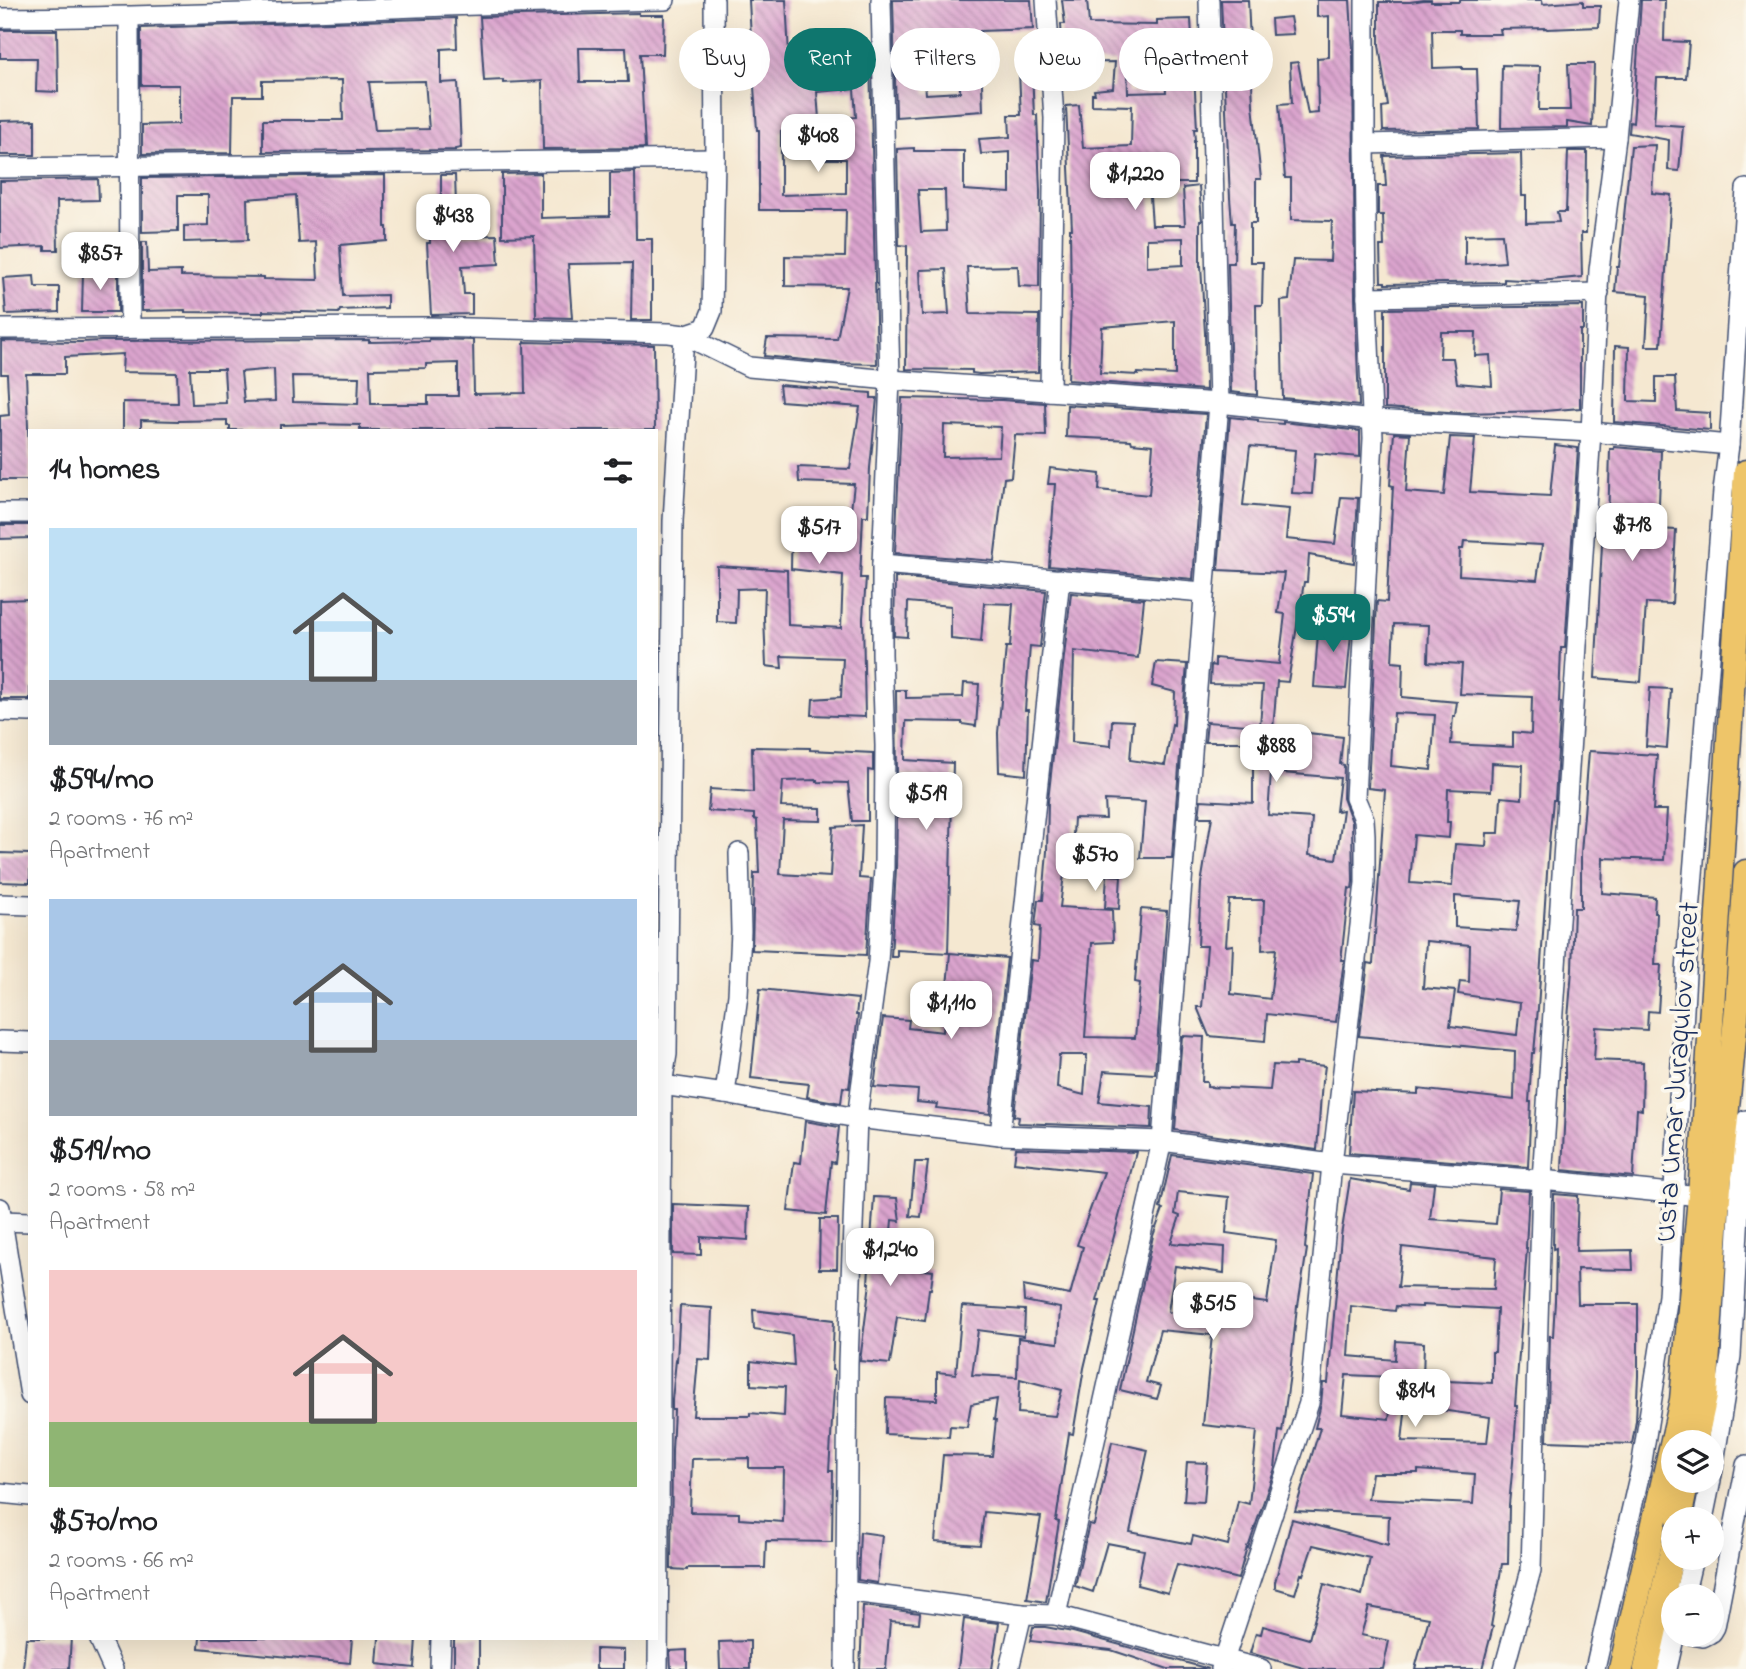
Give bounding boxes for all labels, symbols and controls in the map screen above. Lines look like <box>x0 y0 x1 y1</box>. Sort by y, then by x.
chip: Buy <box>679 28 770 91</box>
chip: Rent <box>784 28 876 91</box>
chip: Filters <box>890 28 1000 91</box>
chip: New <box>1014 28 1105 91</box>
chip: Apartment <box>1119 28 1273 91</box>
pin: $408 <box>777 114 859 174</box>
text: $408 <box>797 120 839 153</box>
pin: $1,220 <box>1078 152 1192 212</box>
text: $1,220 <box>1106 158 1164 191</box>
pin: $438 <box>412 194 494 254</box>
text: $438 <box>432 200 474 233</box>
pin: $857 <box>59 232 141 292</box>
text: $857 <box>77 238 123 271</box>
text: 14 homes <box>49 449 160 493</box>
icon: filters <box>599 452 637 490</box>
pin: $718 <box>1591 504 1673 563</box>
pin: $517 <box>778 506 860 566</box>
text: $718 <box>1612 509 1652 542</box>
text: $517 <box>797 512 841 545</box>
icon: home <box>280 574 406 700</box>
pin: $594 <box>1292 594 1374 654</box>
text: $594 <box>1311 600 1355 633</box>
pin: $888 <box>1235 724 1317 784</box>
text: $888 <box>1256 730 1296 763</box>
text: $594/mo <box>49 759 154 803</box>
pin: $519 <box>885 772 967 832</box>
text: $519 <box>905 778 947 811</box>
text: 2 rooms · 76 m² <box>49 803 193 836</box>
pin: $570 <box>1054 834 1136 893</box>
text: Apartment <box>49 836 150 869</box>
text: $570 <box>1072 839 1118 872</box>
street label: Usta Umar Juraqulov street <box>1645 900 1713 1244</box>
icon: home <box>280 945 406 1071</box>
pin: $1,110 <box>894 982 1008 1041</box>
text: $1,110 <box>926 987 976 1020</box>
text: $519/mo <box>49 1130 151 1174</box>
text: 2 rooms · 58 m² <box>49 1174 195 1207</box>
text: Apartment <box>49 1207 150 1240</box>
pin: $1,240 <box>833 1228 947 1288</box>
text: $1,240 <box>862 1234 918 1267</box>
pin: $515 <box>1172 1282 1254 1342</box>
text: $515 <box>1189 1288 1237 1321</box>
icon: home <box>280 1316 406 1442</box>
pin: $814 <box>1374 1370 1456 1429</box>
text: $814 <box>1395 1375 1435 1408</box>
map controls <box>1661 1430 1724 1647</box>
button: layers <box>1661 1430 1724 1493</box>
text: $570/mo <box>49 1501 158 1545</box>
button: + <box>1661 1507 1724 1570</box>
text: 2 rooms · 66 m² <box>49 1545 194 1578</box>
text: Apartment <box>49 1578 150 1611</box>
button: − <box>1661 1584 1724 1647</box>

